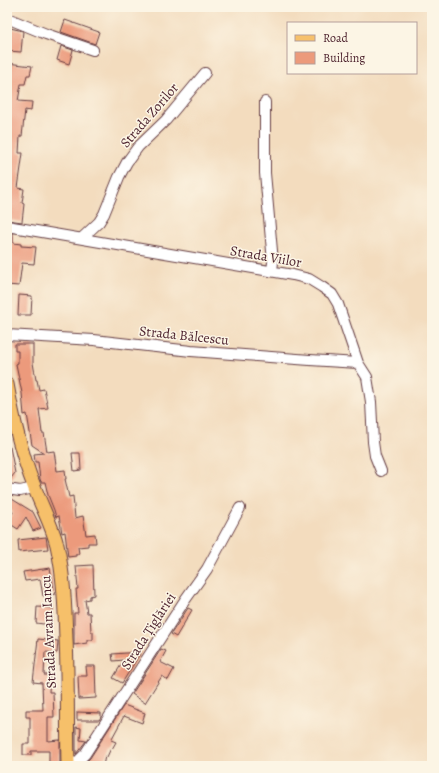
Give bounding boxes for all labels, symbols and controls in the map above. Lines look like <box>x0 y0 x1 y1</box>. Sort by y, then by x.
legend <box>287 22 417 74</box>
text: Road <box>323 30 349 46</box>
text: Building <box>323 50 365 66</box>
street label: Strada Zorilor <box>116 78 183 152</box>
street label: Strada Viilor <box>229 241 304 272</box>
street label: Strada Bălcescu <box>138 321 230 350</box>
street label: Strada Avram Iancu <box>36 574 61 689</box>
street label: Strada Țiglăriei <box>116 589 180 673</box>

